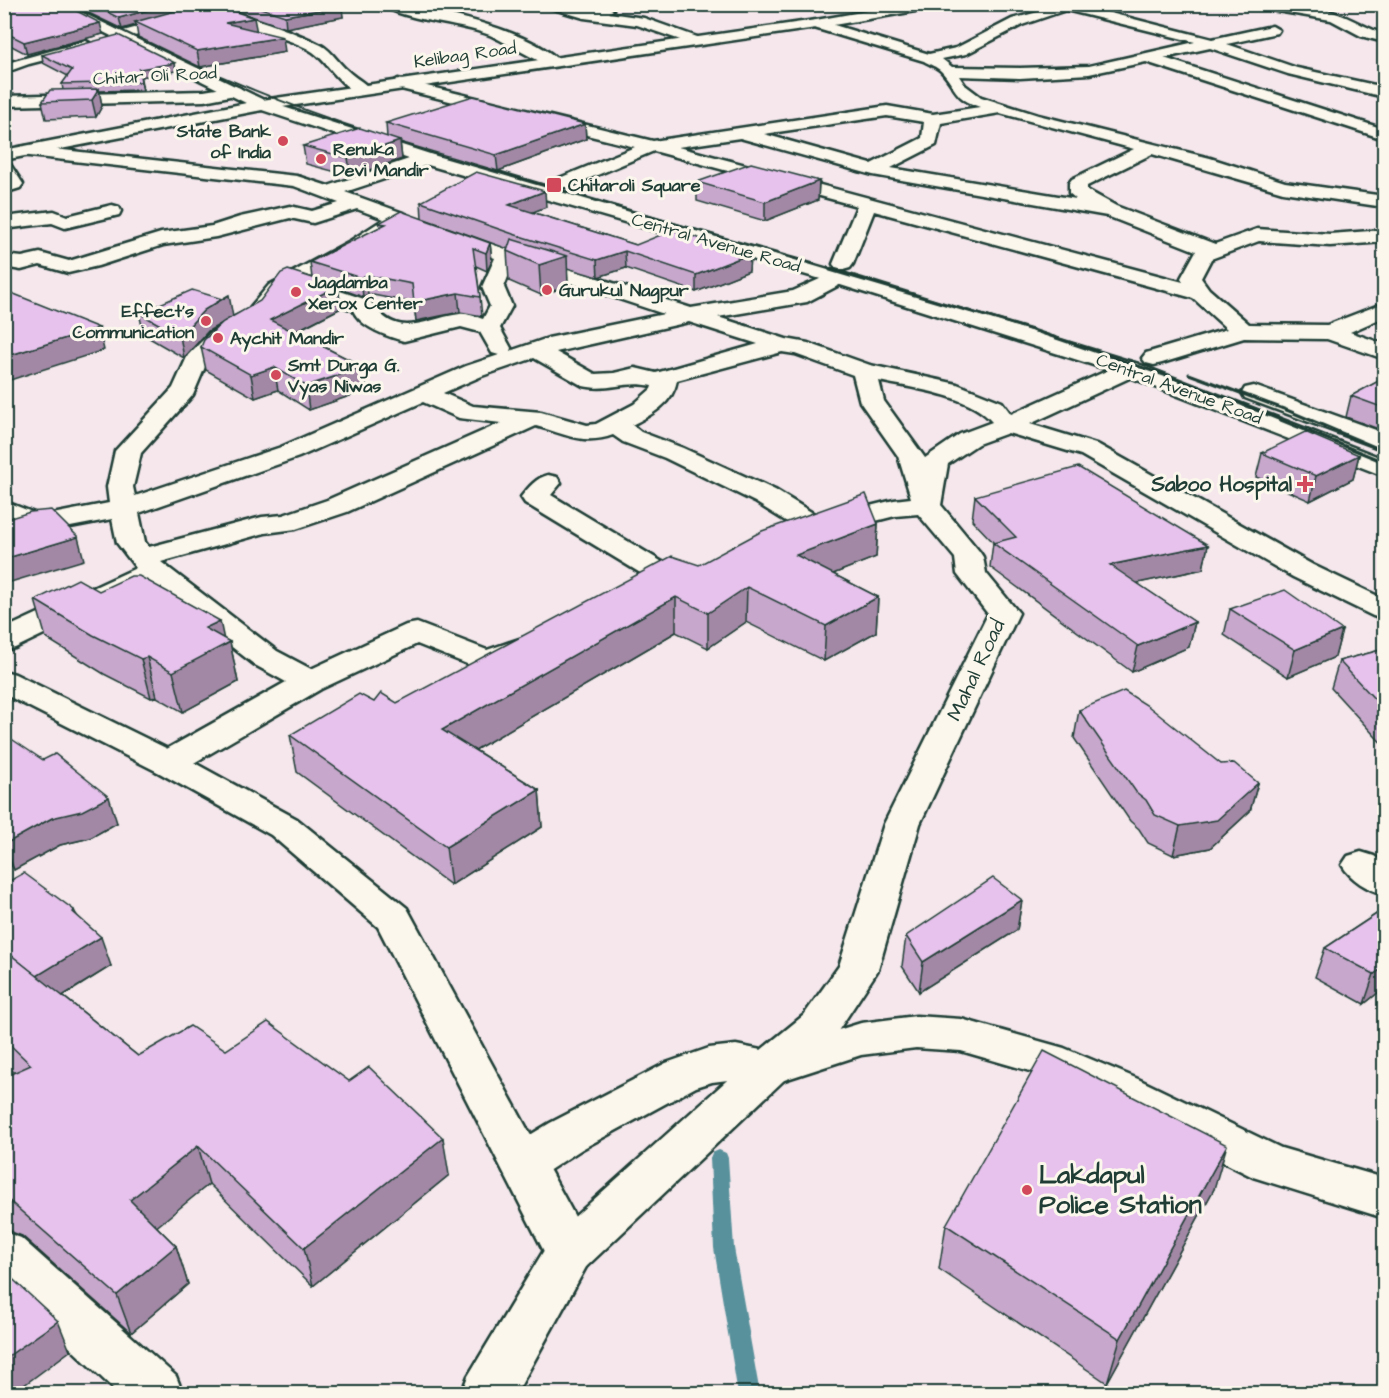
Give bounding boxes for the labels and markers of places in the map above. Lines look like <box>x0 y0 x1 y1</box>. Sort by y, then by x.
place label: State Bank of India <box>176 119 272 165</box>
marker: State Bank of India <box>276 134 290 148</box>
place label: Renuka Devi Mandir <box>333 137 429 183</box>
marker: Renuka Devi Mandir <box>314 152 328 166</box>
place label: Chitaroli Square <box>568 173 701 198</box>
marker: Chitaroli Square <box>545 176 563 194</box>
place label: Jagdamba Xerox Center <box>307 270 423 316</box>
place label: Gurukul Nagpur <box>559 278 689 304</box>
marker: Gurukul Nagpur <box>540 283 554 297</box>
marker: Jagdamba Xerox Center <box>289 285 303 299</box>
place label: Effect's Communication <box>73 299 194 345</box>
marker: Effect's Communication <box>199 314 213 328</box>
place label: Aychit Mandir <box>230 326 344 352</box>
marker: Aychit Mandir <box>211 331 225 345</box>
place label: Smt Durga G. Vyas Niwas <box>287 353 400 400</box>
marker: Smt Durga G. Vyas Niwas <box>269 368 283 382</box>
place label: Saboo Hospital <box>1151 470 1293 500</box>
marker: Saboo Hospital <box>1296 475 1314 493</box>
place label: Lakdapul Police Station <box>1039 1157 1202 1223</box>
marker: Lakdapul Police Station <box>1020 1183 1034 1197</box>

